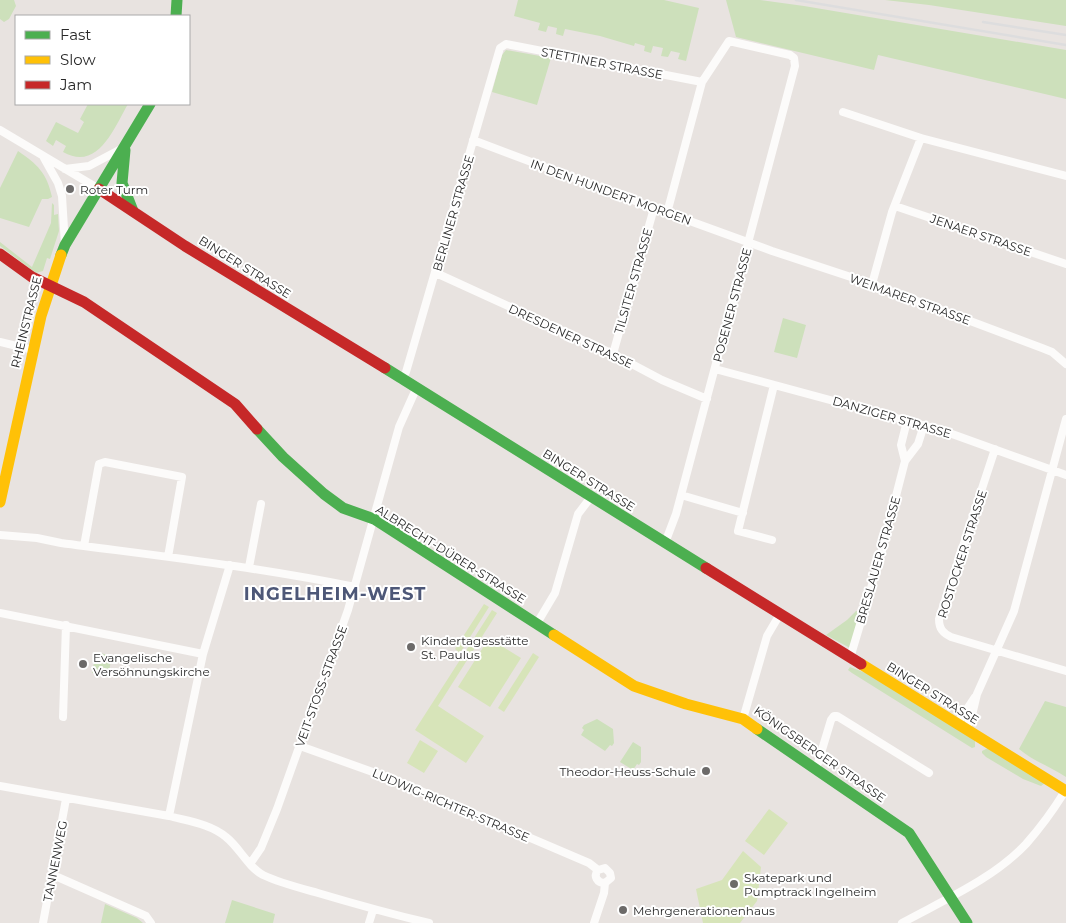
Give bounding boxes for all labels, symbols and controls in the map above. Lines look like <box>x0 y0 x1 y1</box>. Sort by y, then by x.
legend <box>15 15 190 105</box>
text: Fast <box>60 25 91 44</box>
street label: STETTINER STRASSE <box>540 44 664 82</box>
text: Slow <box>60 50 96 69</box>
text: Jam <box>59 75 92 94</box>
street label: BERLINER STRASSE <box>429 153 477 273</box>
street label: IN DEN HUNDERT MORGEN <box>528 156 694 228</box>
place label: Roter Turm <box>80 182 148 197</box>
marker: Roter Turm <box>64 183 76 195</box>
street label: JENAER STRASSE <box>927 210 1034 259</box>
street label: TILSITER STRASSE <box>611 226 655 336</box>
street label: BINGER STRASSE <box>196 233 294 301</box>
street label: POSENER STRASSE <box>709 246 755 364</box>
street label: WEIMARER STRASSE <box>847 270 973 328</box>
street label: RHEINSTRASSE <box>7 275 45 369</box>
street label: DRESDENER STRASSE <box>506 301 636 371</box>
street label: DANZIGER STRASSE <box>831 393 953 441</box>
street label: BINGER STRASSE <box>540 446 638 514</box>
street label: ROSTOCKER STRASSE <box>934 488 990 620</box>
street label: BRESLAUER STRASSE <box>853 494 903 626</box>
street label: ALBRECHT-DÜRER-STRASSE <box>373 501 529 607</box>
district label: INGELHEIM-WEST <box>244 583 426 605</box>
street label: VEIT-STOSS-STRASSE <box>292 623 350 749</box>
place label: Kindertagesstätte St. Paulus <box>421 633 528 662</box>
marker: Kindertagesstätte St. Paulus <box>405 641 417 653</box>
place label: Evangelische Versöhnungskirche <box>93 650 210 679</box>
marker: Evangelische Versöhnungskirche <box>77 658 89 670</box>
street label: BINGER STRASSE <box>884 659 982 727</box>
street label: KÖNIGSBERGER STRASSE <box>751 703 889 805</box>
place label: Theodor-Heuss-Schule <box>559 764 696 779</box>
street label: LUDWIG-RICHTER-STRASSE <box>370 765 532 845</box>
marker: Theodor-Heuss-Schule <box>700 765 712 777</box>
street label: TANNENWEG <box>40 819 70 903</box>
place label: Skatepark und Pumptrack Ingelheim <box>744 870 877 899</box>
marker: Skatepark und Pumptrack Ingelheim <box>728 878 740 890</box>
place label: Mehrgenerationenhaus <box>633 903 775 918</box>
marker: Mehrgenerationenhaus <box>617 904 629 916</box>

